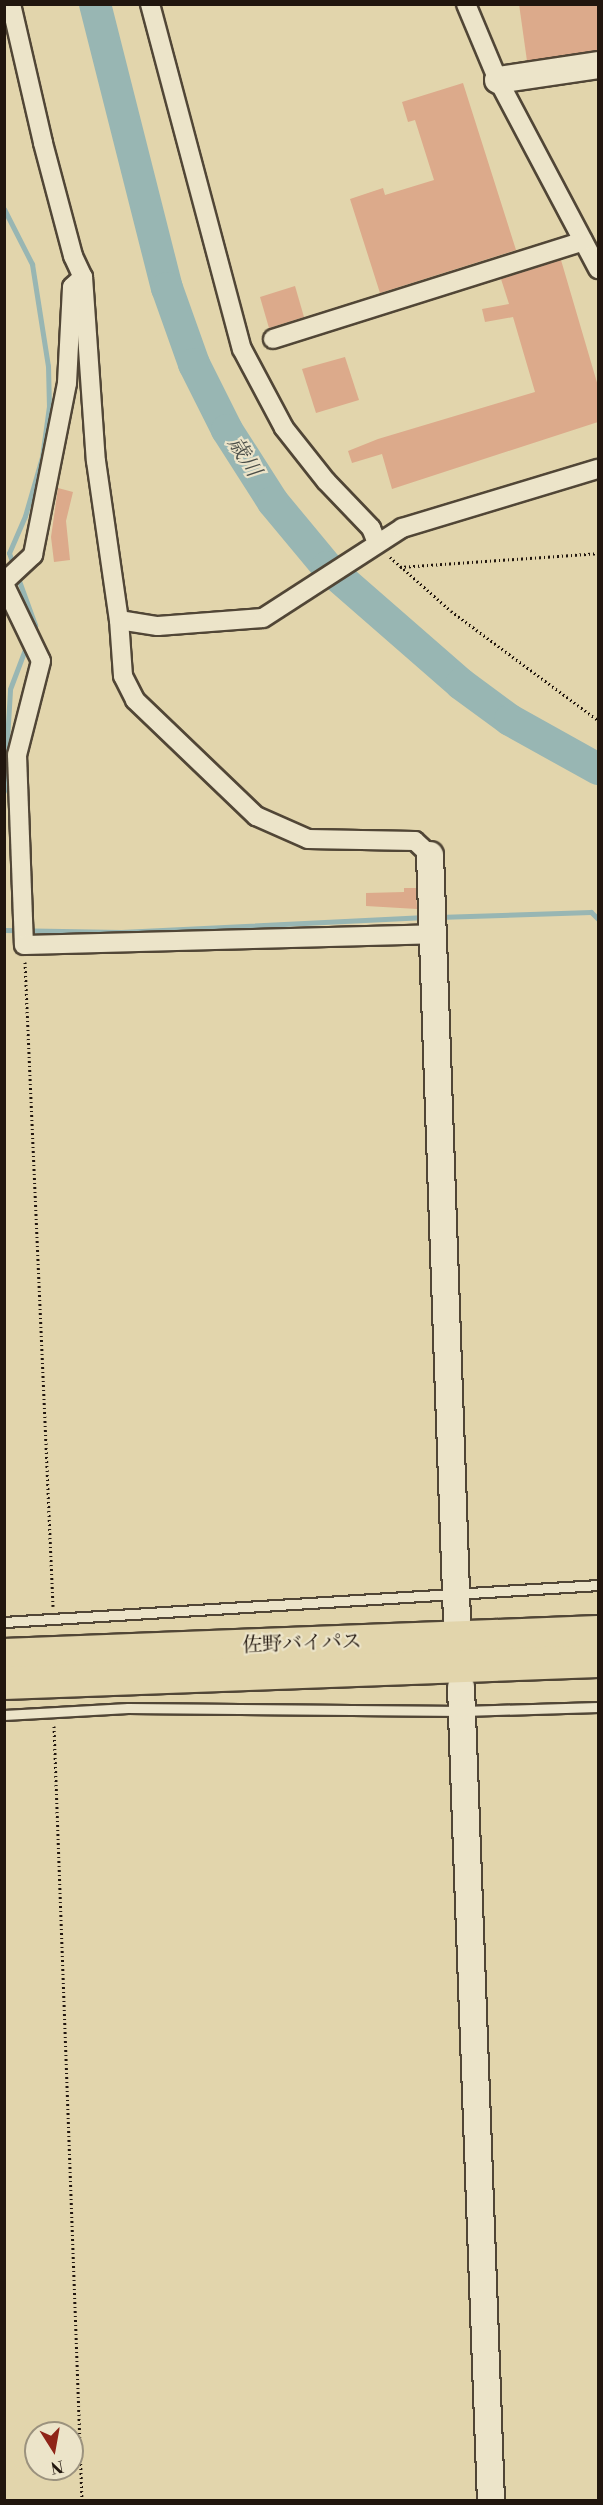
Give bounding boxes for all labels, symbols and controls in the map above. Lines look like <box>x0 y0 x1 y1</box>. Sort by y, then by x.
water label: 歳川 <box>222 433 266 481</box>
street label: 佐野バイパス <box>242 1630 362 1658</box>
north arrow <box>24 2421 84 2481</box>
text: N <box>49 2456 65 2478</box>

